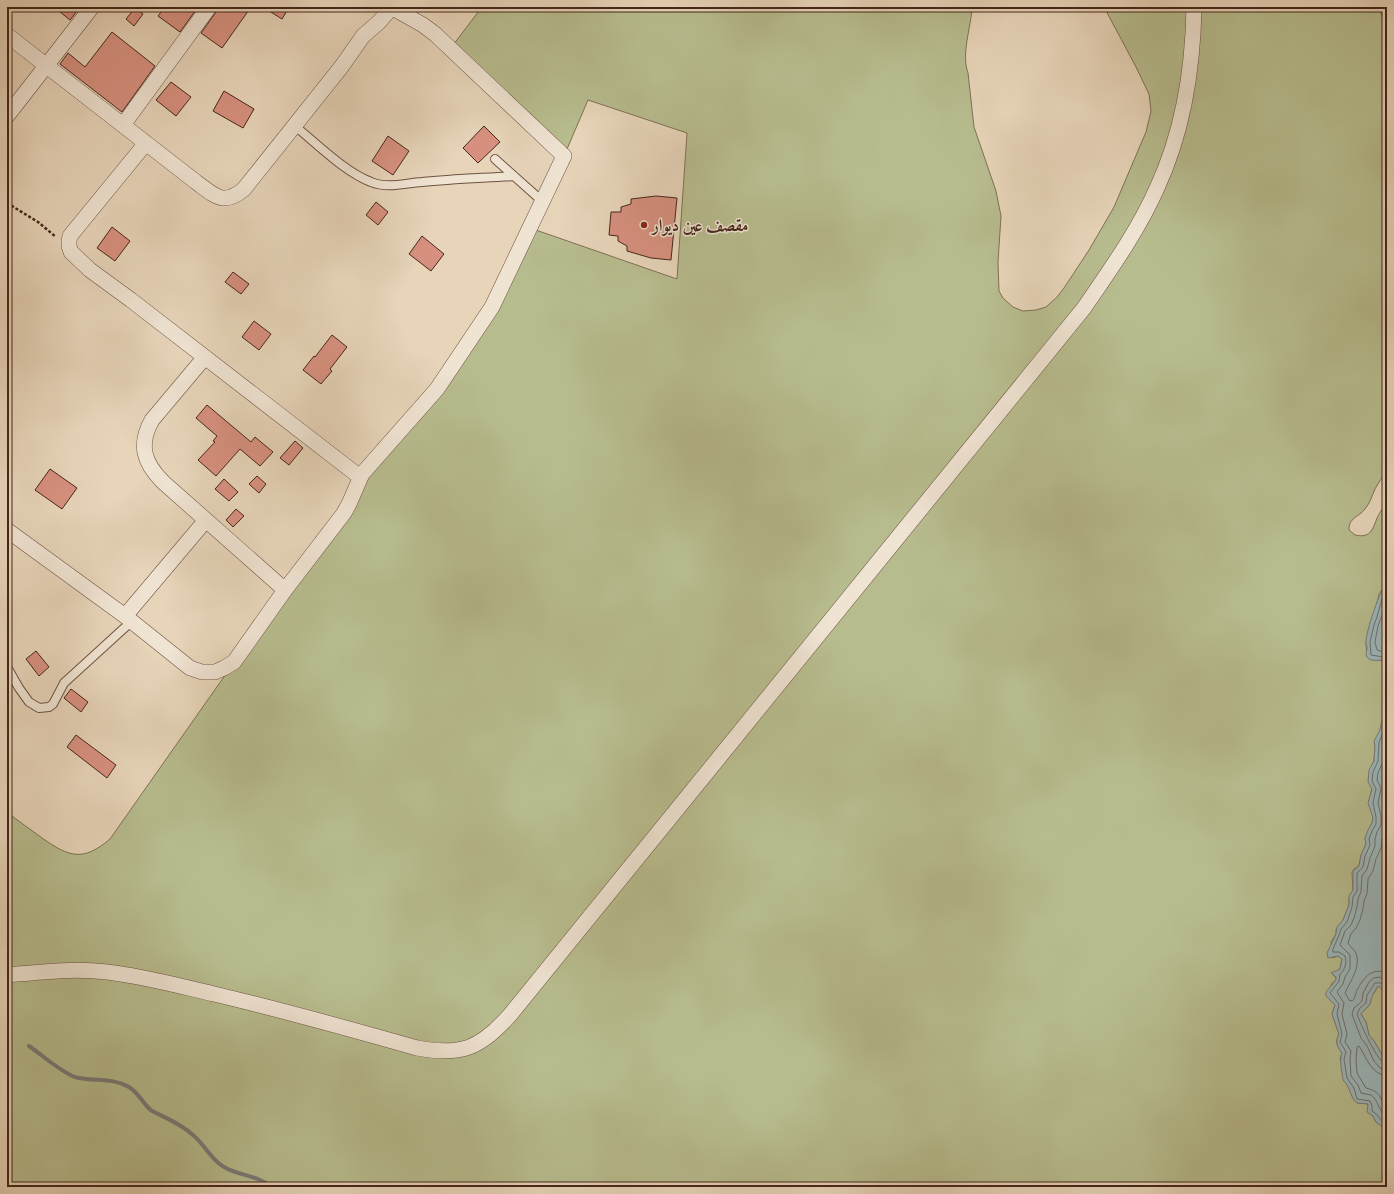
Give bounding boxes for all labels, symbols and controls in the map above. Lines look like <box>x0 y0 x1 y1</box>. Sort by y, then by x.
place label: مقصف عين ديوار <box>650 215 748 236</box>
marker: مقصف عين ديوار <box>639 220 649 230</box>

